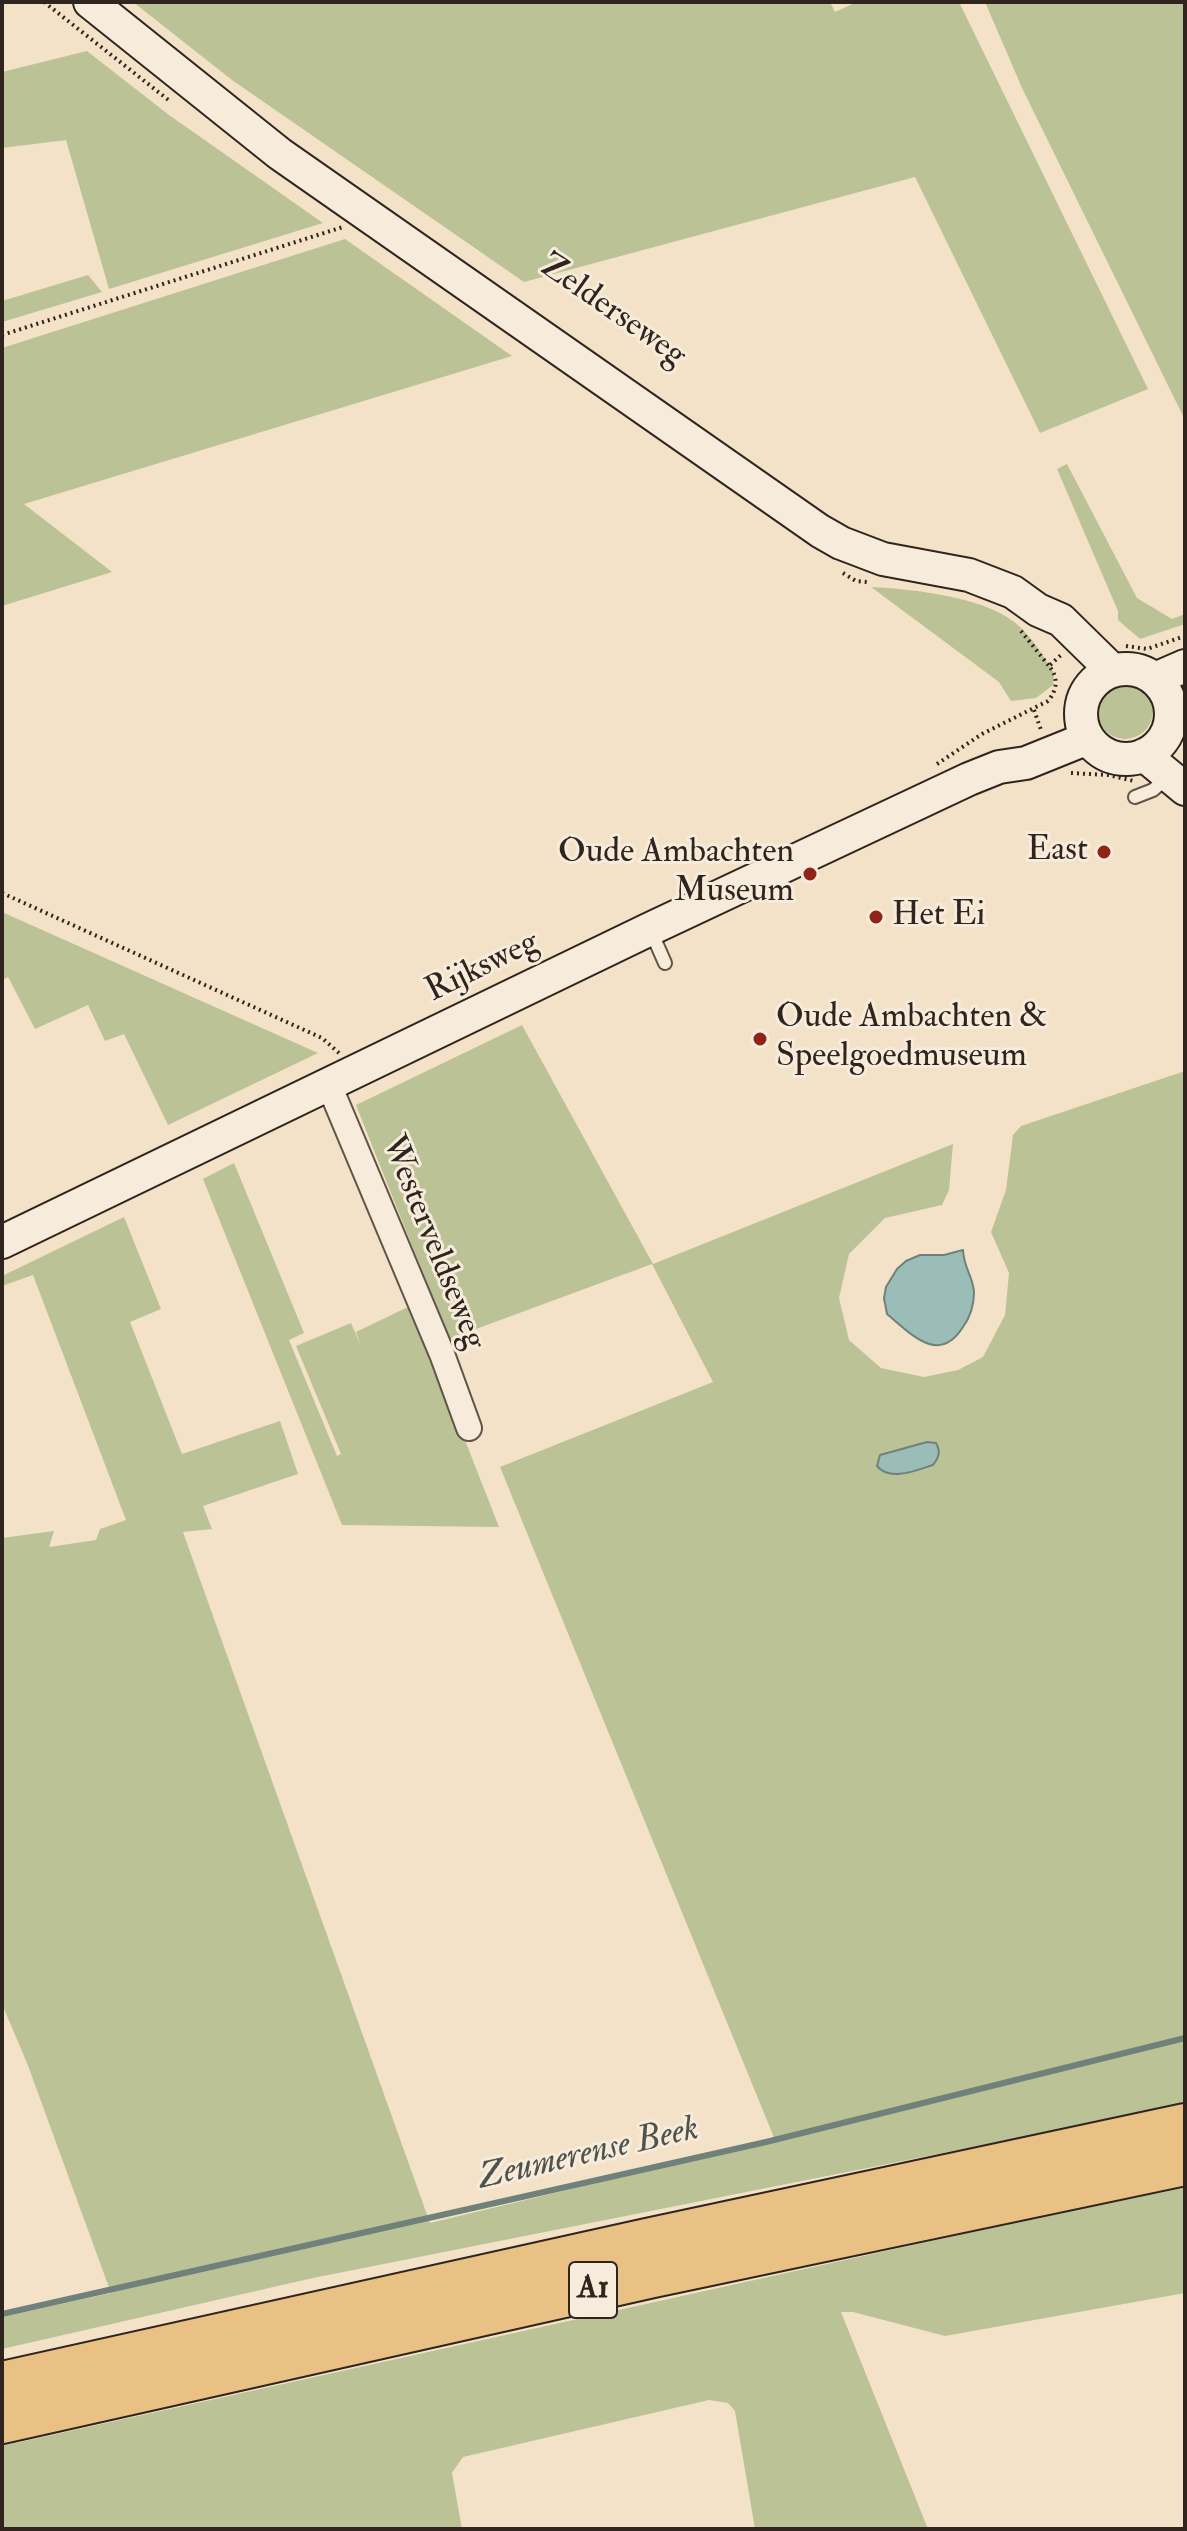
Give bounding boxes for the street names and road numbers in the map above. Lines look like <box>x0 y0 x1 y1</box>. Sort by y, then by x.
street label: Zelderseweg <box>531 247 693 377</box>
street label: Rijksweg <box>420 923 546 1013</box>
street label: Westerveldseweg <box>371 1130 493 1356</box>
road number: A1 <box>569 2262 617 2318</box>

